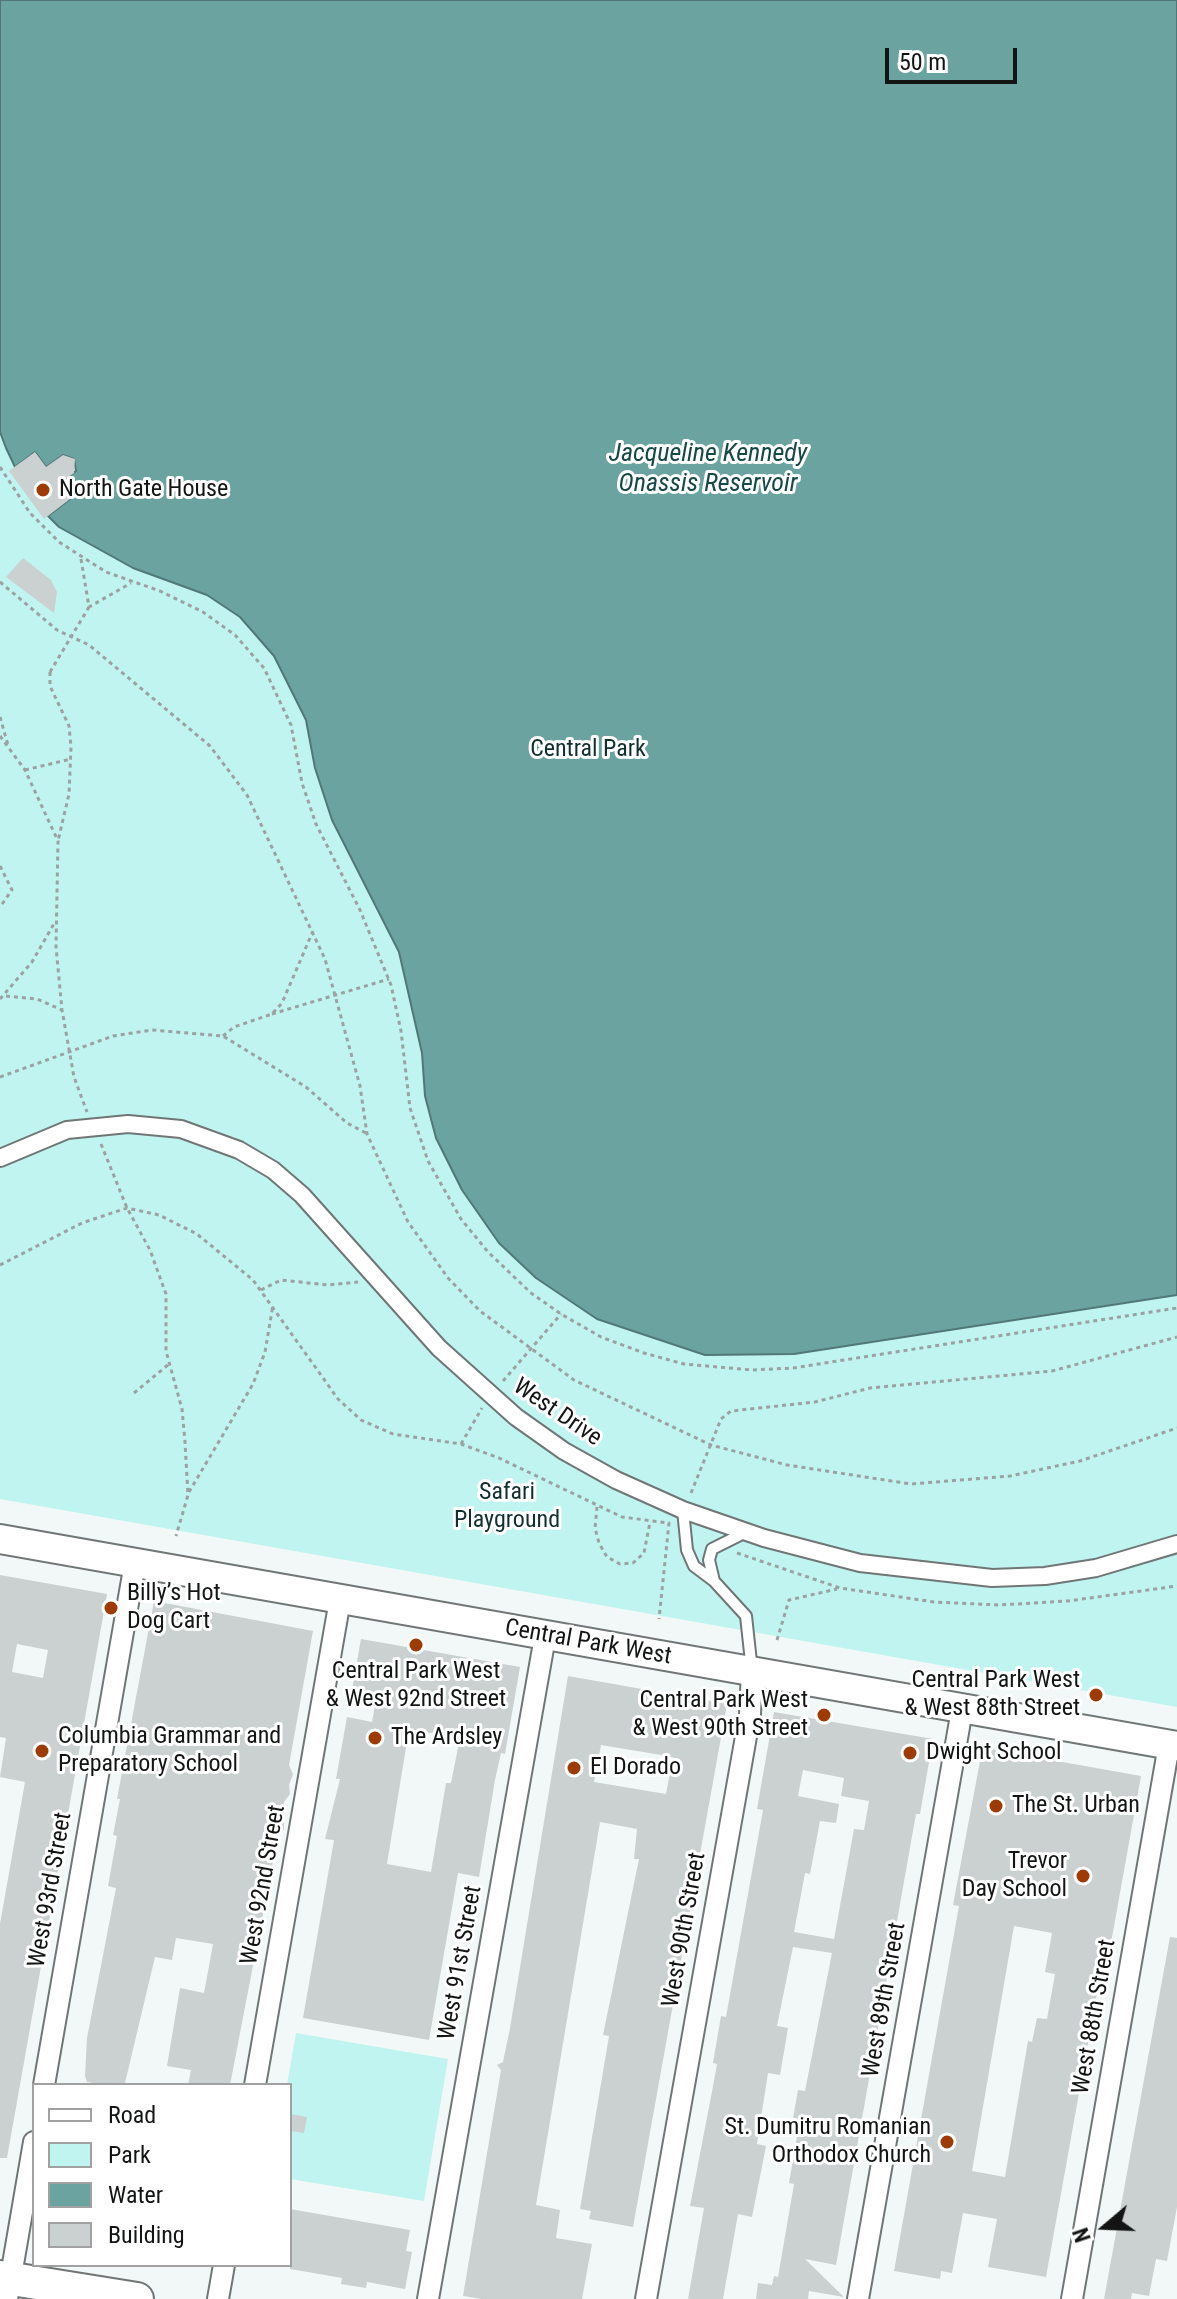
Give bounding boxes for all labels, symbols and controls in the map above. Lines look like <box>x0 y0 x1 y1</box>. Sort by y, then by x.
scale bar <box>889 32 1021 82</box>
text: 50 m <box>899 48 946 76</box>
water label: Jacqueline Kennedy Onassis Reservoir <box>609 438 807 500</box>
place label: North Gate House <box>59 476 228 504</box>
marker: North Gate House <box>34 481 52 499</box>
park label: Central Park <box>530 736 646 764</box>
street label: West Drive <box>507 1373 607 1453</box>
park label: Safari Playground <box>454 1479 560 1535</box>
place label: Billy’s Hot Dog Cart <box>127 1580 221 1636</box>
marker: Billy’s Hot Dog Cart <box>102 1599 120 1617</box>
street label: Central Park West <box>503 1614 673 1672</box>
marker: Central Park West & West 92nd Street <box>407 1636 425 1654</box>
place label: Central Park West & West 92nd Street <box>326 1658 506 1714</box>
place label: Central Park West & West 88th Street <box>905 1667 1080 1723</box>
marker: Central Park West & West 88th Street <box>1087 1686 1105 1704</box>
place label: Central Park West & West 90th Street <box>633 1687 808 1743</box>
marker: Central Park West & West 90th Street <box>815 1706 833 1724</box>
place label: Columbia Grammar and Preparatory School <box>58 1723 281 1779</box>
place label: The Ardsley <box>391 1724 502 1752</box>
marker: The Ardsley <box>366 1729 384 1747</box>
place label: Dwight School <box>926 1739 1062 1767</box>
marker: Columbia Grammar and Preparatory School <box>33 1742 51 1760</box>
marker: Dwight School <box>901 1744 919 1762</box>
place label: El Dorado <box>590 1754 681 1782</box>
marker: El Dorado <box>565 1759 583 1777</box>
place label: The St. Urban <box>1012 1792 1140 1820</box>
marker: The St. Urban <box>987 1797 1005 1815</box>
street label: West 92nd Street <box>236 1803 292 1967</box>
street label: West 93rd Street <box>23 1810 79 1970</box>
place label: Trevor Day School <box>962 1848 1067 1904</box>
street label: West 90th Street <box>657 1850 713 2010</box>
marker: Trevor Day School <box>1074 1867 1092 1885</box>
street label: West 91st Street <box>433 1884 489 2042</box>
street label: West 89th Street <box>857 1920 913 2080</box>
street label: West 88th Street <box>1067 1937 1123 2097</box>
legend <box>32 2083 292 2267</box>
text: Road <box>108 2101 156 2129</box>
place label: St. Dumitru Romanian Orthodox Church <box>725 2114 931 2170</box>
marker: St. Dumitru Romanian Orthodox Church <box>938 2133 956 2151</box>
text: Park <box>108 2141 151 2169</box>
text: Water <box>108 2181 163 2209</box>
north arrow <box>1065 2187 1145 2267</box>
text: Building <box>108 2221 185 2249</box>
text: N <box>1068 2225 1096 2245</box>

